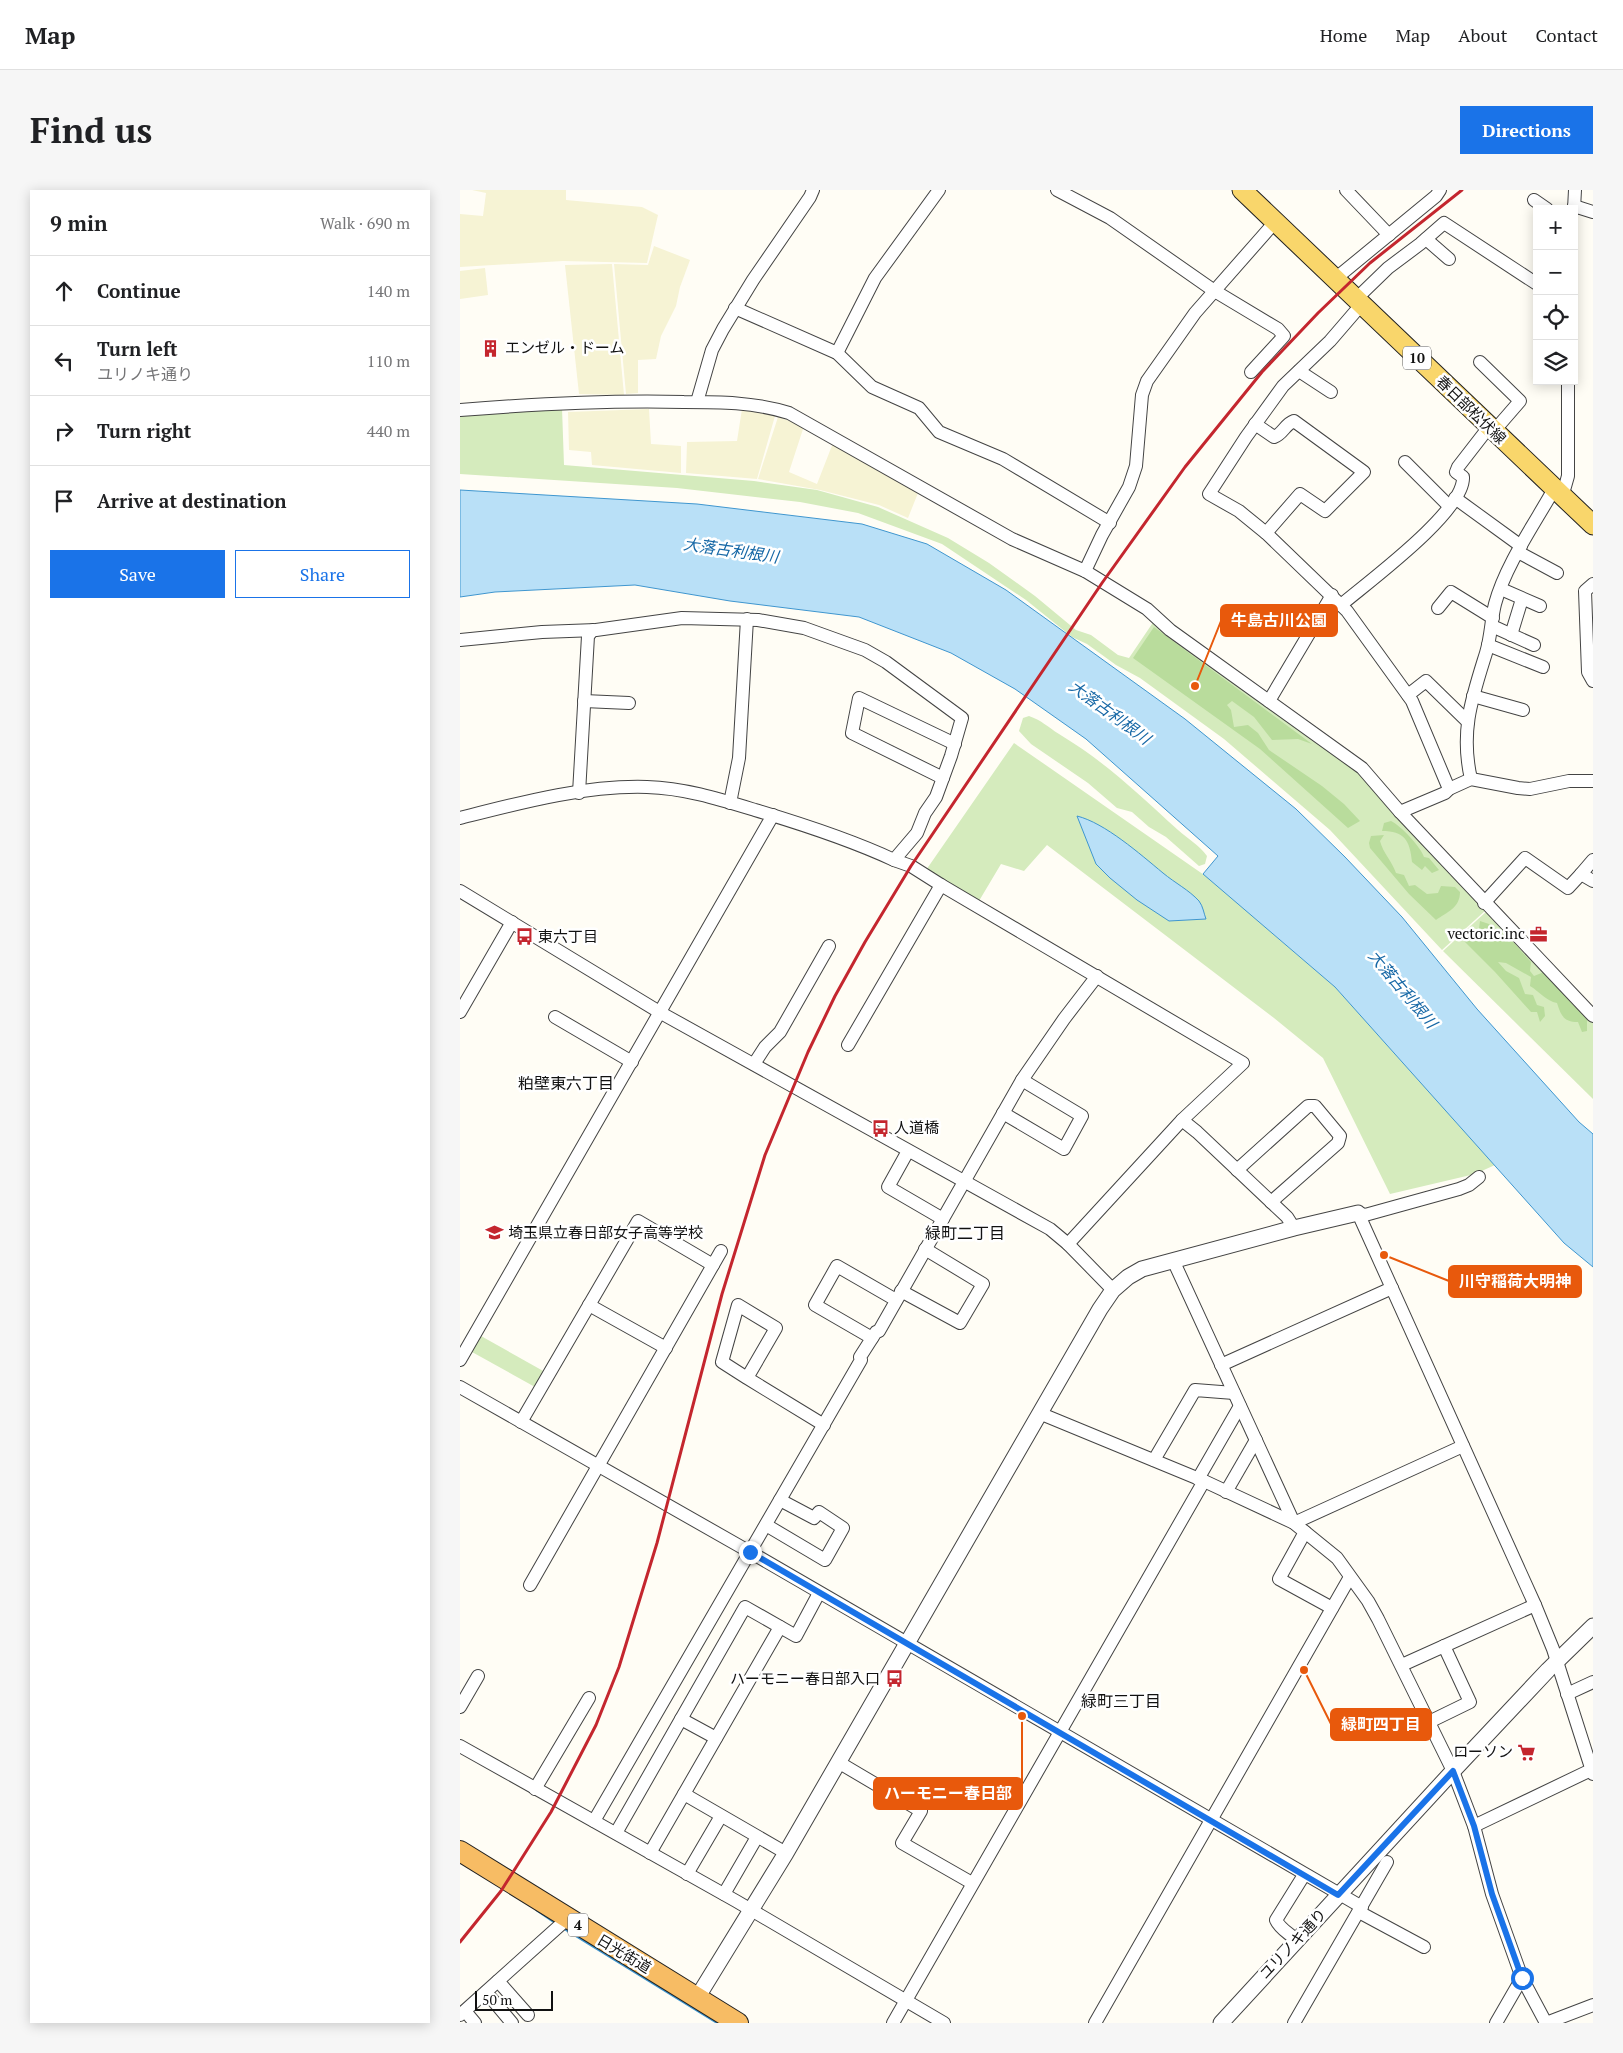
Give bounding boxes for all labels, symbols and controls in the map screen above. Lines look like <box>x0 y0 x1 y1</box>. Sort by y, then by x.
text: Map <box>25 19 75 51</box>
text: Home <box>1320 23 1367 47</box>
text: Map <box>1395 23 1430 47</box>
text: About <box>1458 23 1507 47</box>
text: Contact <box>1535 23 1598 47</box>
button: Directions <box>1460 106 1593 154</box>
text: Find us <box>30 107 152 153</box>
map controls <box>1533 205 1578 385</box>
button: + <box>1533 205 1578 250</box>
text: 9 min <box>50 209 107 237</box>
text: Walk · 690 m <box>320 212 410 234</box>
button: − <box>1533 250 1578 295</box>
icon: ahead <box>50 277 78 305</box>
text: Continue <box>97 278 181 303</box>
text: 140 m <box>367 280 410 302</box>
button: locate <box>1533 295 1578 340</box>
text: Turn left <box>97 336 178 361</box>
place label: エンゼル・ドーム <box>505 337 625 357</box>
building icon: エンゼル・ドーム <box>481 338 501 358</box>
button: layers <box>1533 340 1578 385</box>
road number: 10 <box>1403 346 1431 370</box>
icon: left <box>50 347 78 375</box>
text: 110 m <box>367 350 410 372</box>
text: ユリノキ通り <box>97 363 193 385</box>
street label: 春日部松伏線 <box>1432 371 1511 448</box>
icon: right <box>50 417 78 445</box>
text: Turn right <box>97 418 191 443</box>
text: 440 m <box>367 420 410 442</box>
icon: arrive <box>50 487 78 515</box>
text: Arrive at destination <box>97 488 286 513</box>
water label: 大落古利根川 <box>682 532 782 568</box>
button: Save <box>50 550 225 598</box>
button: Share <box>235 550 410 598</box>
callout: 牛島古川公園 <box>1221 605 1337 636</box>
text: 牛島古川公園 <box>1231 609 1327 631</box>
water label: 大落古利根川 <box>1065 675 1157 750</box>
place label: vectoric.inc <box>1446 923 1525 943</box>
office icon: vectoric.inc <box>1529 924 1549 944</box>
place label: 東六丁目 <box>538 926 598 946</box>
bus stop icon: 東六丁目 <box>514 927 534 947</box>
water label: 大落古利根川 <box>1364 945 1444 1034</box>
district label: 粕壁東六丁目 <box>518 1072 614 1094</box>
place label: 人道橋 <box>894 1117 939 1137</box>
bus stop icon: 人道橋 <box>870 1118 890 1138</box>
place label: 埼玉県立春日部女子高等学校 <box>508 1222 703 1242</box>
district label: 緑町二丁目 <box>925 1222 1005 1244</box>
school or university icon: 埼玉県立春日部女子高等学校 <box>484 1223 504 1243</box>
callout: 川守稲荷大明神 <box>1449 1266 1581 1297</box>
text: 川守稲荷大明神 <box>1459 1270 1571 1292</box>
route end <box>739 1541 762 1564</box>
place label: ハーモニー春日部入口 <box>730 1668 880 1688</box>
bus stop icon: ハーモニー春日部入口 <box>884 1669 904 1689</box>
district label: 緑町三丁目 <box>1081 1690 1161 1712</box>
callout: 緑町四丁目 <box>1331 1709 1431 1740</box>
text: 緑町四丁目 <box>1341 1713 1421 1735</box>
place label: ローソン <box>1453 1741 1513 1761</box>
supermarket icon: ローソン <box>1517 1742 1537 1762</box>
callout: ハーモニー春日部 <box>874 1778 1022 1809</box>
text: ハーモニー春日部 <box>884 1782 1012 1804</box>
street label: ユリノキ通り <box>1254 1904 1330 1983</box>
road number: 4 <box>568 1914 588 1936</box>
street label: 日光街道 <box>594 1929 655 1977</box>
route start <box>1511 1967 1534 1990</box>
scale bar <box>475 1988 552 2011</box>
text: 50 m <box>482 1990 512 2009</box>

